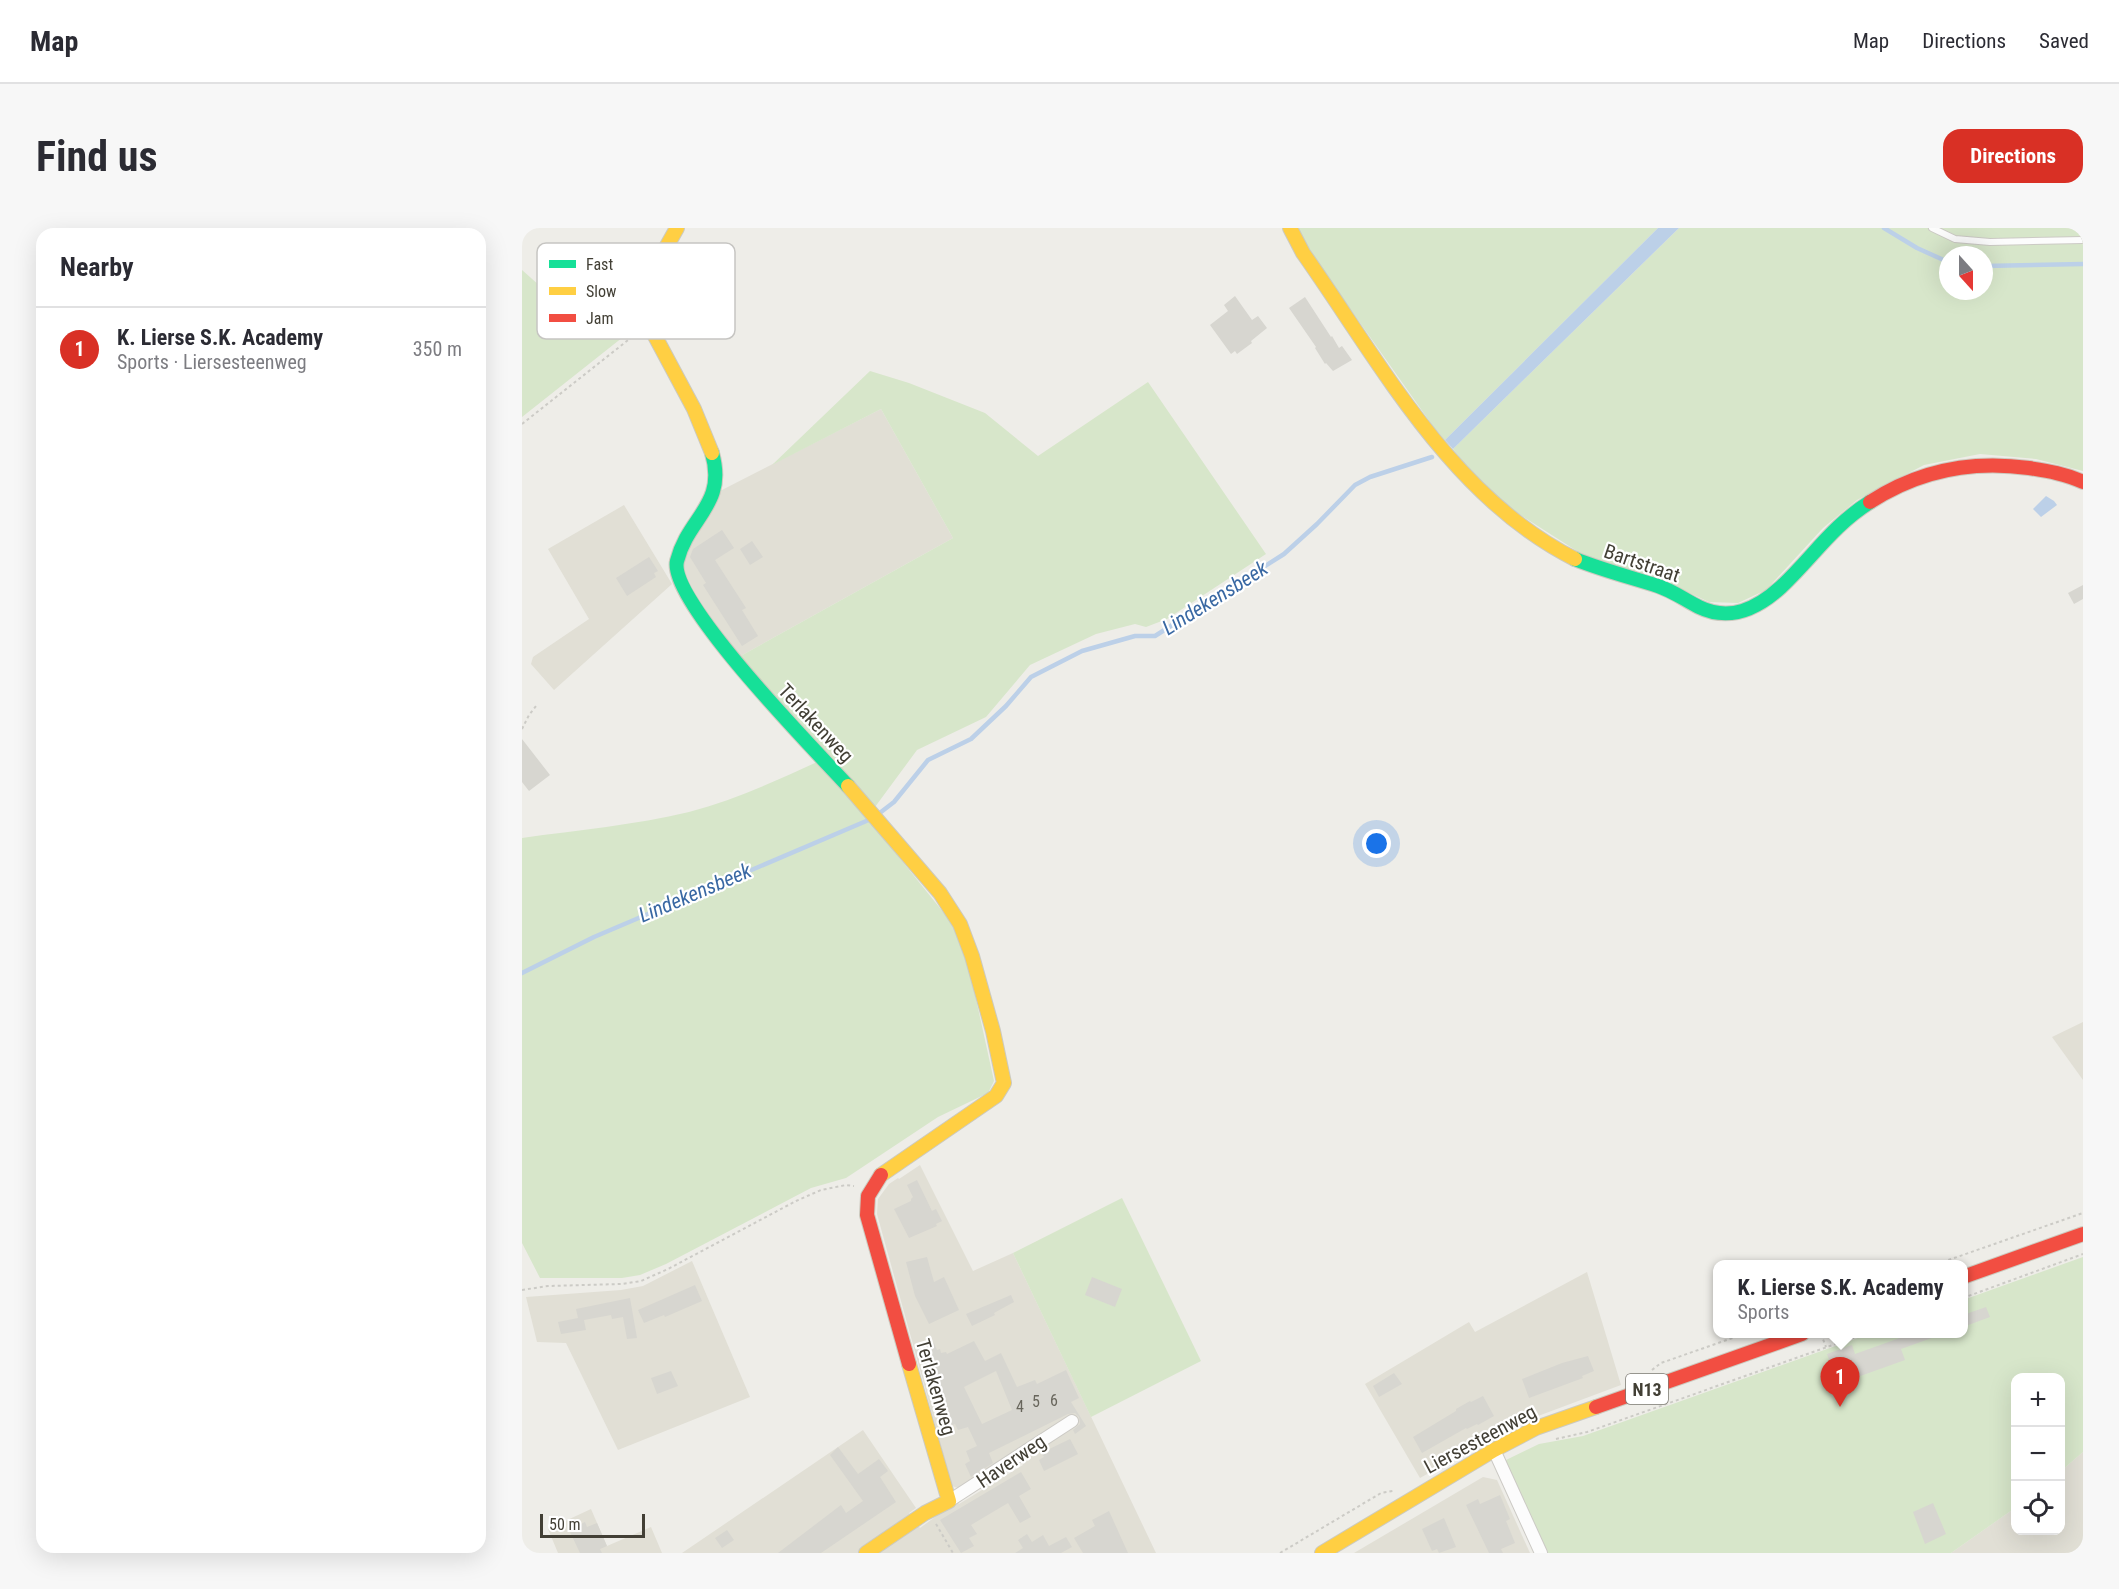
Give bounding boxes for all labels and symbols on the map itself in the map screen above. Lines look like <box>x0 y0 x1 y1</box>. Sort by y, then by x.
legend <box>537 243 735 339</box>
north arrow <box>1939 246 1993 300</box>
text: Fast <box>586 255 613 274</box>
text: Slow <box>586 282 616 301</box>
text: Jam <box>586 309 613 328</box>
street label: Bartstraat <box>1601 539 1683 587</box>
water label: Lindekensbeek <box>1158 556 1273 640</box>
street label: Terlakenweg <box>773 679 859 767</box>
your location <box>1362 829 1391 858</box>
water label: Lindekensbeek <box>635 858 756 927</box>
street label: Terlakenweg <box>911 1336 961 1438</box>
pin: 1 <box>1820 1358 1860 1407</box>
road number: N13 <box>1626 1374 1668 1404</box>
house number: 6 <box>1050 1391 1058 1410</box>
house number: 5 <box>1032 1392 1040 1411</box>
house number: 4 <box>1016 1397 1024 1416</box>
street label: Liersesteenweg <box>1420 1399 1540 1479</box>
street label: Haverweg <box>972 1429 1050 1493</box>
scale bar <box>540 1511 645 1538</box>

